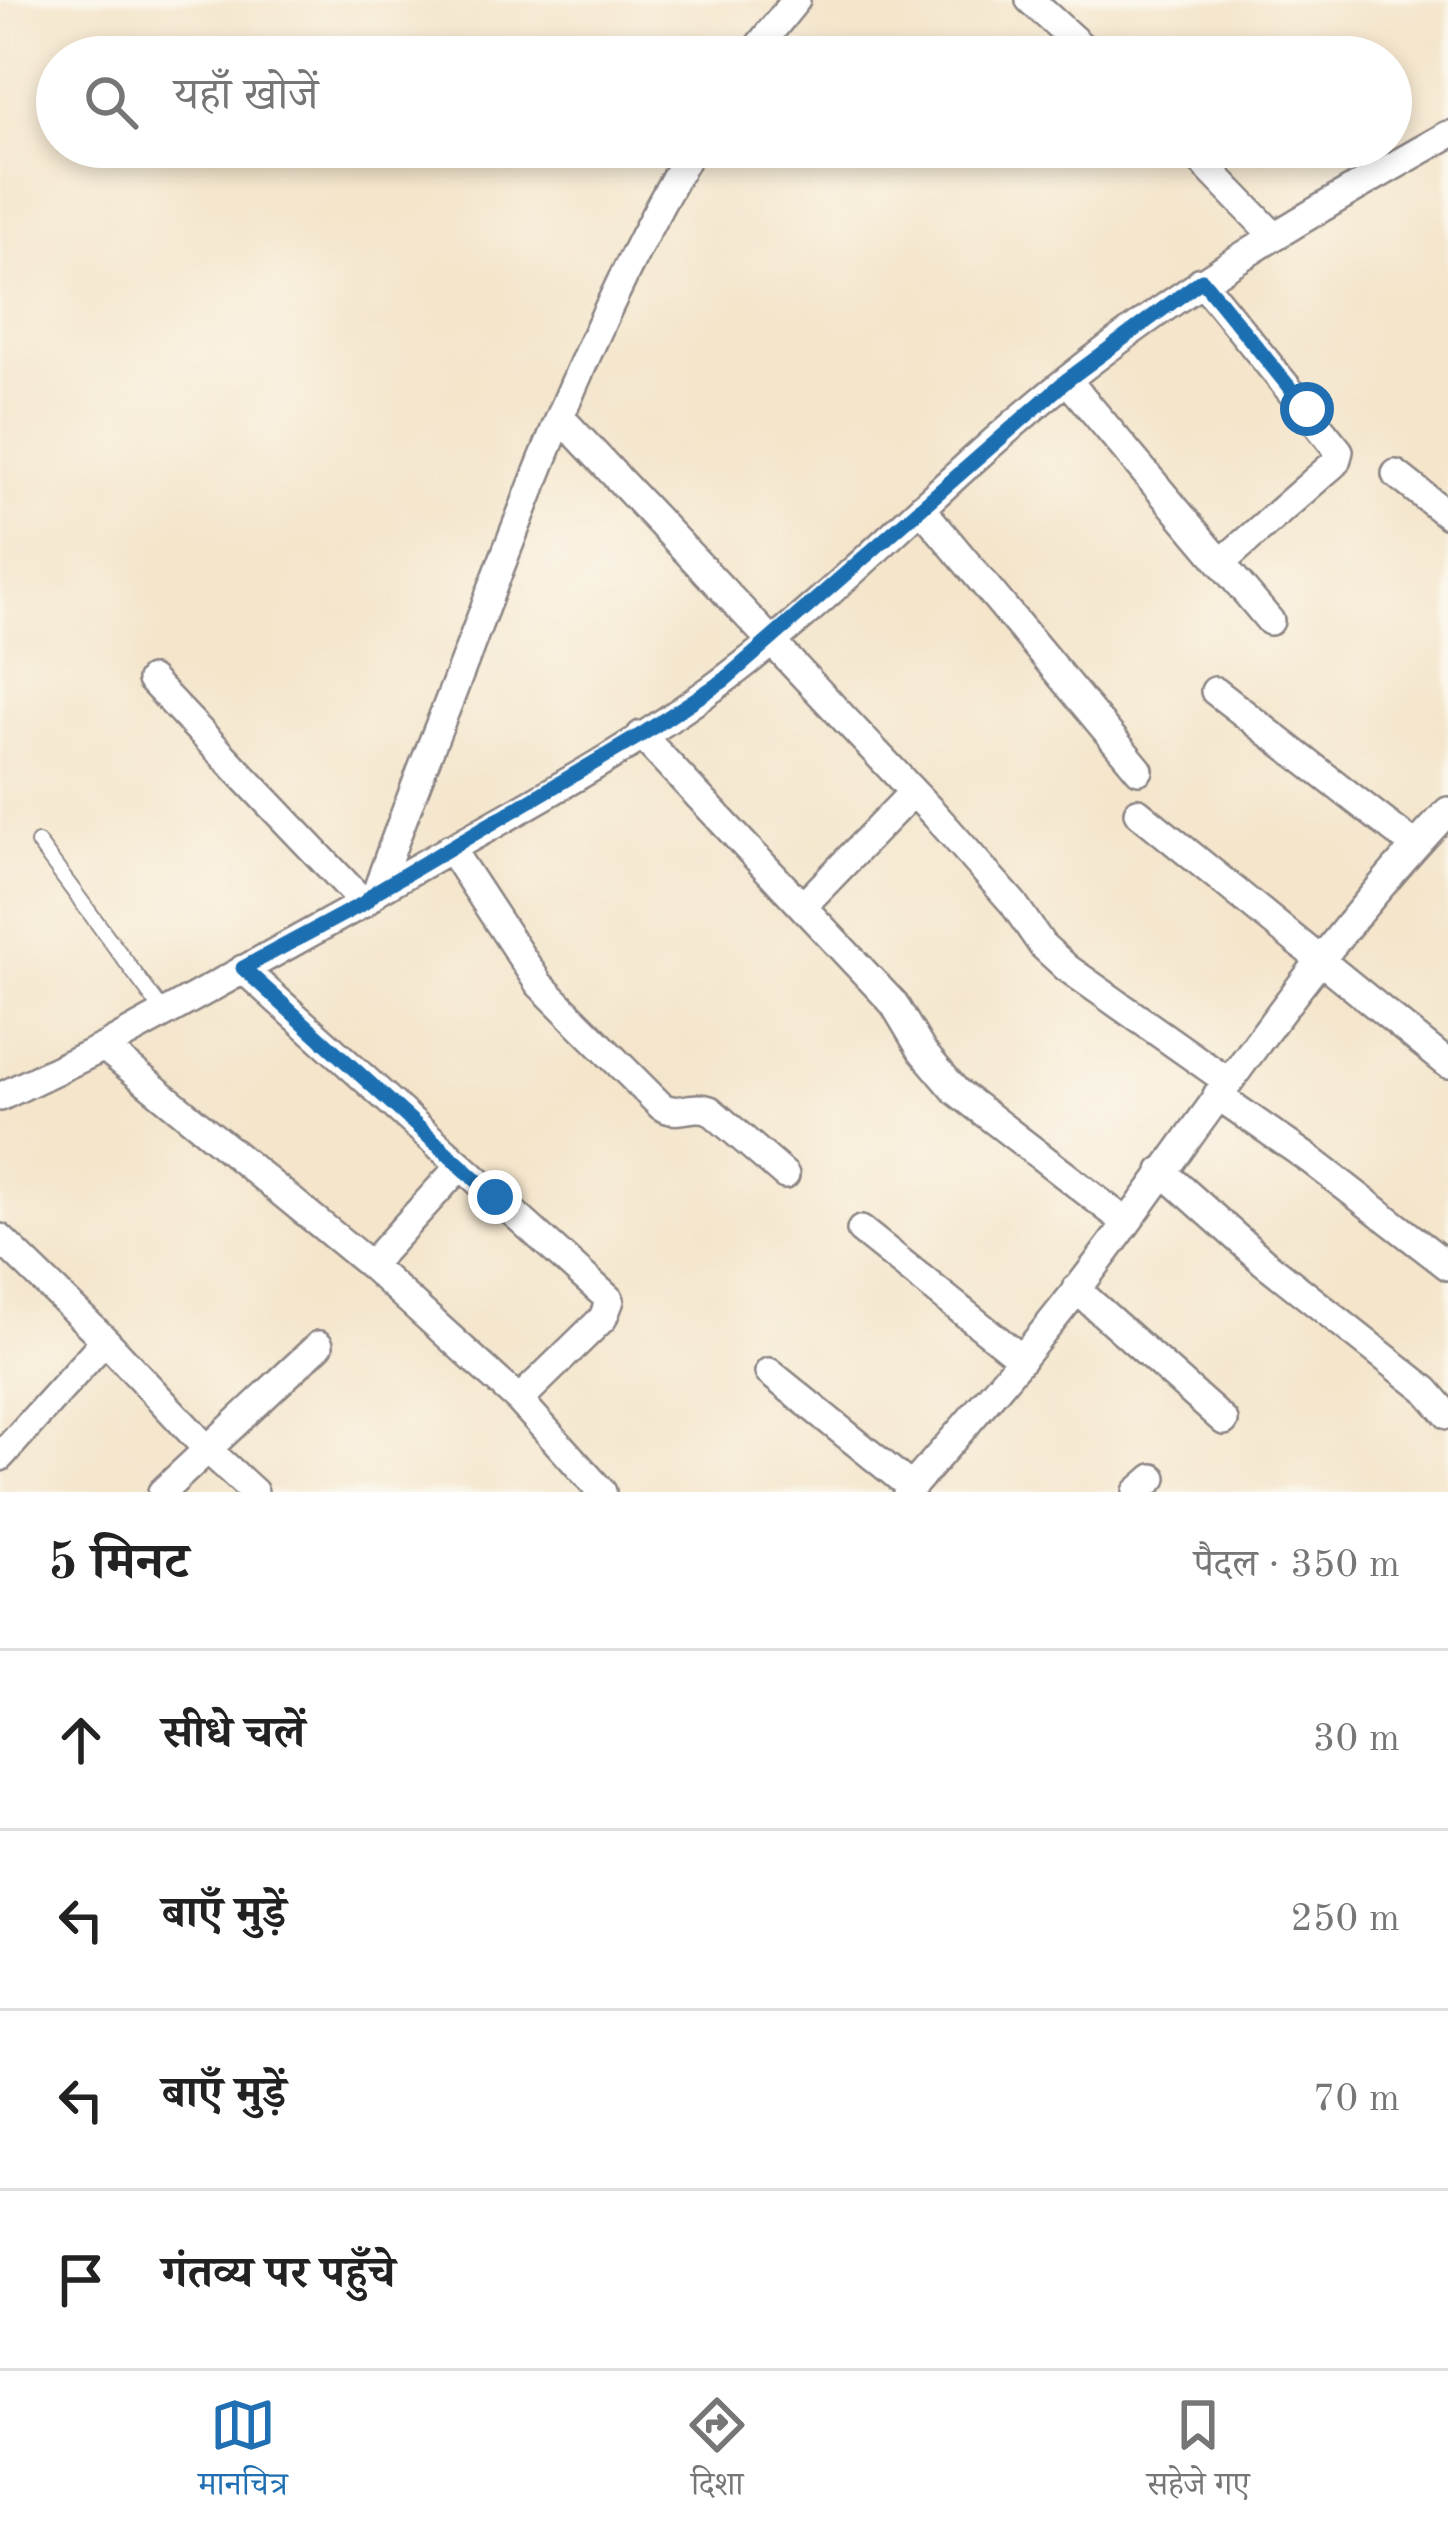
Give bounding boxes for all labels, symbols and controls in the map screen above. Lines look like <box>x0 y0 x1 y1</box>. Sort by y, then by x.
search box <box>36 36 1412 168</box>
icon: search <box>78 69 144 135</box>
text: यहाँ खोजें <box>174 75 318 120</box>
route start <box>1280 382 1334 436</box>
route end <box>468 1170 522 1224</box>
text: 5 मिनट <box>48 1539 189 1590</box>
text: पैदल · 350 m <box>1194 1546 1400 1585</box>
icon: ahead <box>48 1707 114 1773</box>
text: सीधे चलें <box>162 1713 305 1758</box>
text: 30 m <box>1313 1720 1400 1759</box>
icon: left <box>48 1887 114 1953</box>
text: बाएँ मुड़ें <box>162 1893 286 1938</box>
text: 250 m <box>1290 1900 1400 1939</box>
icon: left <box>48 2067 114 2133</box>
text: बाएँ मुड़ें <box>162 2073 286 2118</box>
text: 70 m <box>1313 2080 1400 2119</box>
icon: arrive <box>48 2247 114 2313</box>
text: गंतव्य पर पहुँचे <box>162 2253 395 2298</box>
tab: मानचित्र <box>198 2392 288 2516</box>
tab: दिशा <box>684 2392 750 2516</box>
tab: सहेजे गए <box>1147 2392 1250 2516</box>

